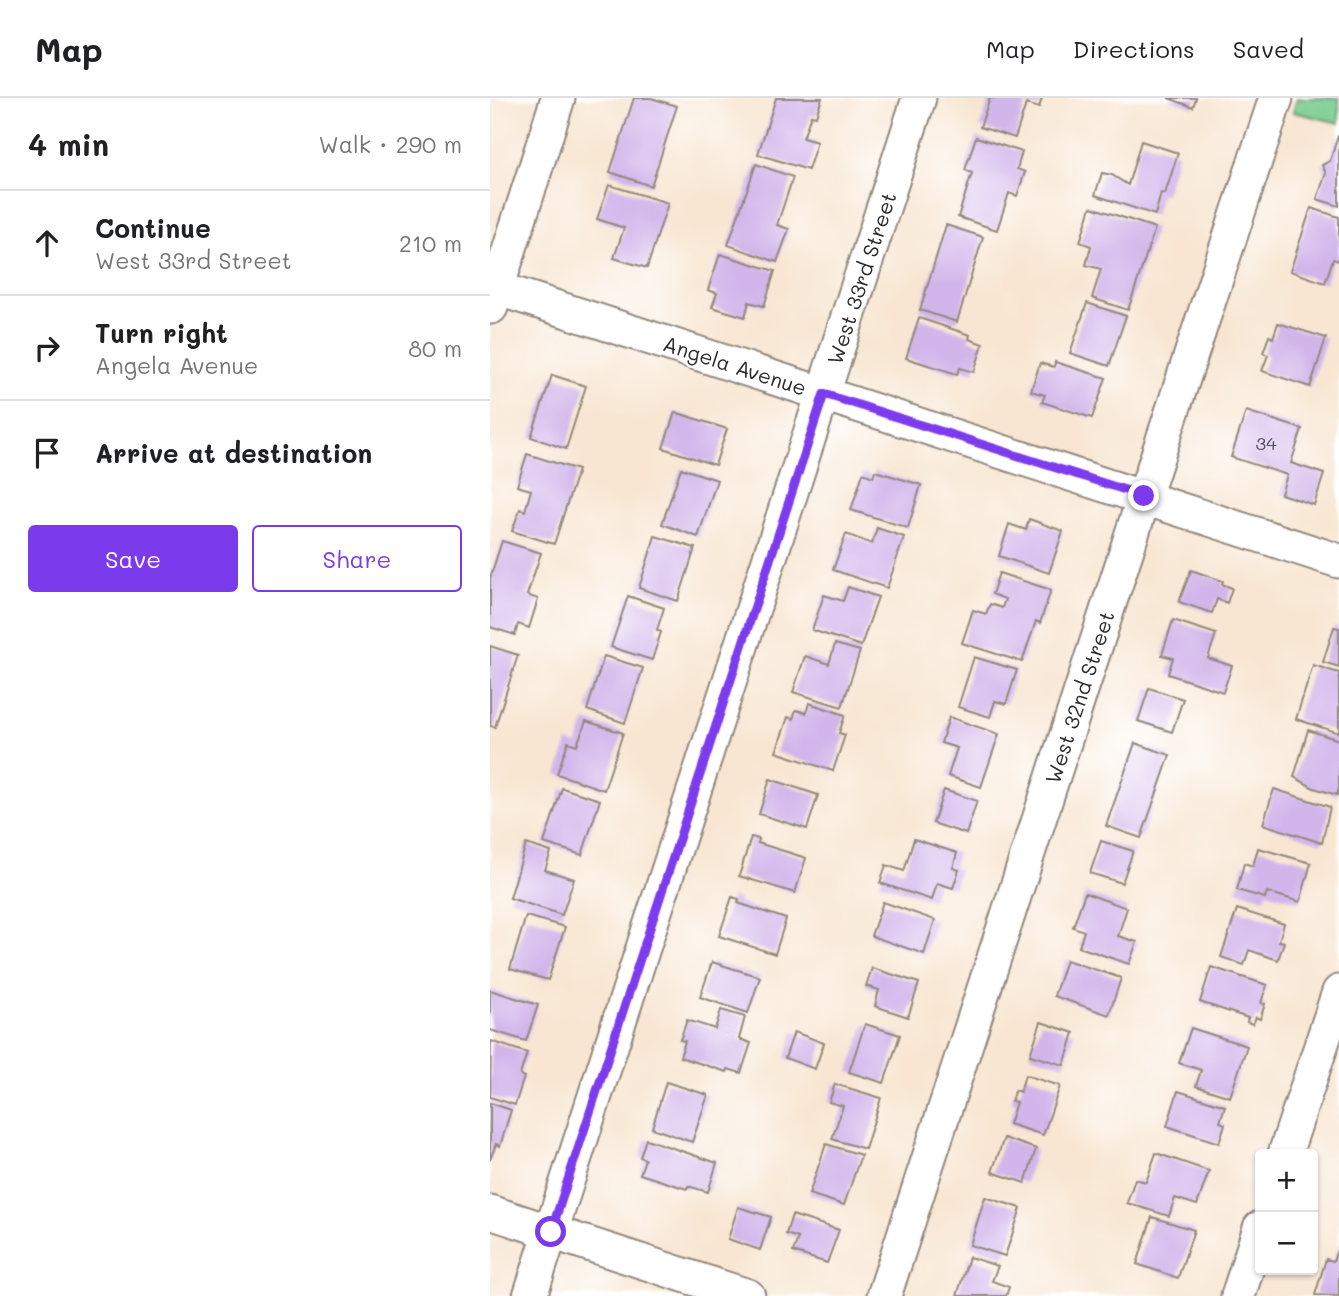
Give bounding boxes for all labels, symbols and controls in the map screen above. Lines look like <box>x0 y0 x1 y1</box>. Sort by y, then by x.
text: Map <box>35 27 103 70</box>
text: Map <box>986 33 1035 64</box>
text: Directions <box>1073 33 1195 64</box>
text: Saved <box>1233 33 1304 64</box>
text: 4 min <box>28 124 109 164</box>
text: Walk · 290 m <box>318 129 462 159</box>
street label: West 33rd Street <box>820 188 902 368</box>
text: Continue <box>95 211 211 245</box>
icon: ahead <box>28 224 66 262</box>
text: 210 m <box>399 228 462 258</box>
text: West 33rd Street <box>95 245 292 275</box>
text: Turn right <box>95 316 228 350</box>
icon: right <box>28 329 66 367</box>
street label: Angela Avenue <box>660 329 810 401</box>
text: 80 m <box>408 333 462 363</box>
text: Angela Avenue <box>95 350 258 380</box>
house number: 34 <box>1255 431 1277 455</box>
icon: arrive <box>28 434 66 472</box>
text: Arrive at destination <box>95 436 372 470</box>
route end <box>1128 480 1159 511</box>
button: Save <box>28 525 238 592</box>
button: Share <box>252 525 462 592</box>
street label: West 32nd Street <box>1038 607 1120 787</box>
map controls <box>1255 1149 1318 1275</box>
button: + <box>1255 1149 1318 1212</box>
button: − <box>1255 1212 1318 1275</box>
route start <box>535 1216 566 1247</box>

